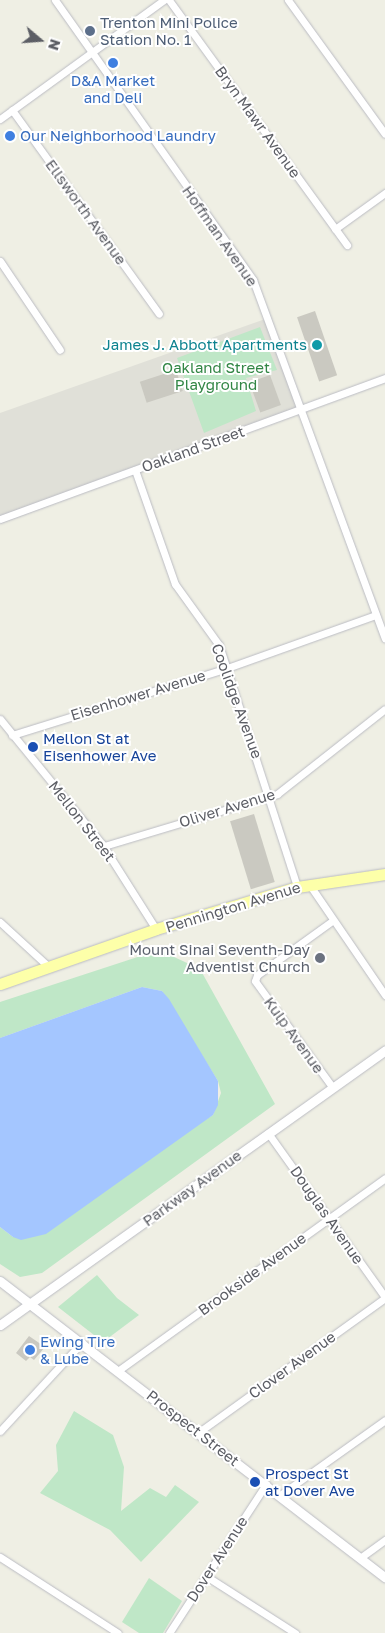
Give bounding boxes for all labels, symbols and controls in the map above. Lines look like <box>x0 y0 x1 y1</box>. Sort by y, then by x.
place label: Trenton Mini Police Station No. 1 <box>100 13 238 48</box>
north arrow <box>15 15 65 65</box>
marker: Trenton Mini Police Station No. 1 <box>84 25 96 37</box>
text: N <box>45 37 64 52</box>
marker: D&A Market and Deli <box>107 57 119 69</box>
street label: Bryn Mawr Avenue <box>211 63 305 181</box>
place label: D&A Market and Deli <box>71 71 155 106</box>
place label: Our Neighborhood Laundry <box>20 127 216 145</box>
marker: Our Neighborhood Laundry <box>4 130 16 142</box>
street label: Ellsworth Avenue <box>42 156 130 268</box>
street label: Hoffman Avenue <box>178 182 262 290</box>
place label: James J. Abbott Apartments <box>102 336 307 354</box>
marker: James J. Abbott Apartments <box>311 339 323 351</box>
park label: Oakland Street Playground <box>162 358 270 393</box>
street label: Oakland Street <box>139 422 247 476</box>
street label: Coolidge Avenue <box>208 641 266 761</box>
street label: Eisenhower Avenue <box>68 666 208 724</box>
place label: Mellon St at Eisenhower Ave <box>43 729 156 764</box>
marker: Mellon St at Eisenhower Ave <box>27 741 39 753</box>
street label: Mellon Street <box>45 777 119 865</box>
street label: Oliver Avenue <box>177 785 277 831</box>
street label: Pennington Avenue <box>163 878 303 936</box>
place label: Mount Sinai Seventh-Day Adventist Church <box>129 940 310 975</box>
marker: Mount Sinai Seventh-Day Adventist Church <box>314 952 326 964</box>
street label: Kulp Avenue <box>260 993 328 1077</box>
street label: Parkway Avenue <box>139 1146 245 1230</box>
street label: Douglas Avenue <box>286 1162 368 1268</box>
street label: Brookside Avenue <box>195 1229 309 1319</box>
street label: Clover Avenue <box>245 1327 339 1403</box>
place label: Ewing Tire & Lube <box>40 1332 115 1367</box>
marker: Ewing Tire & Lube <box>24 1344 36 1356</box>
street label: Prospect Street <box>143 1386 243 1470</box>
place label: Prospect St at Dover Ave <box>265 1464 355 1499</box>
marker: Prospect St at Dover Ave <box>249 1476 261 1488</box>
street label: Dover Avenue <box>183 1513 251 1605</box>

